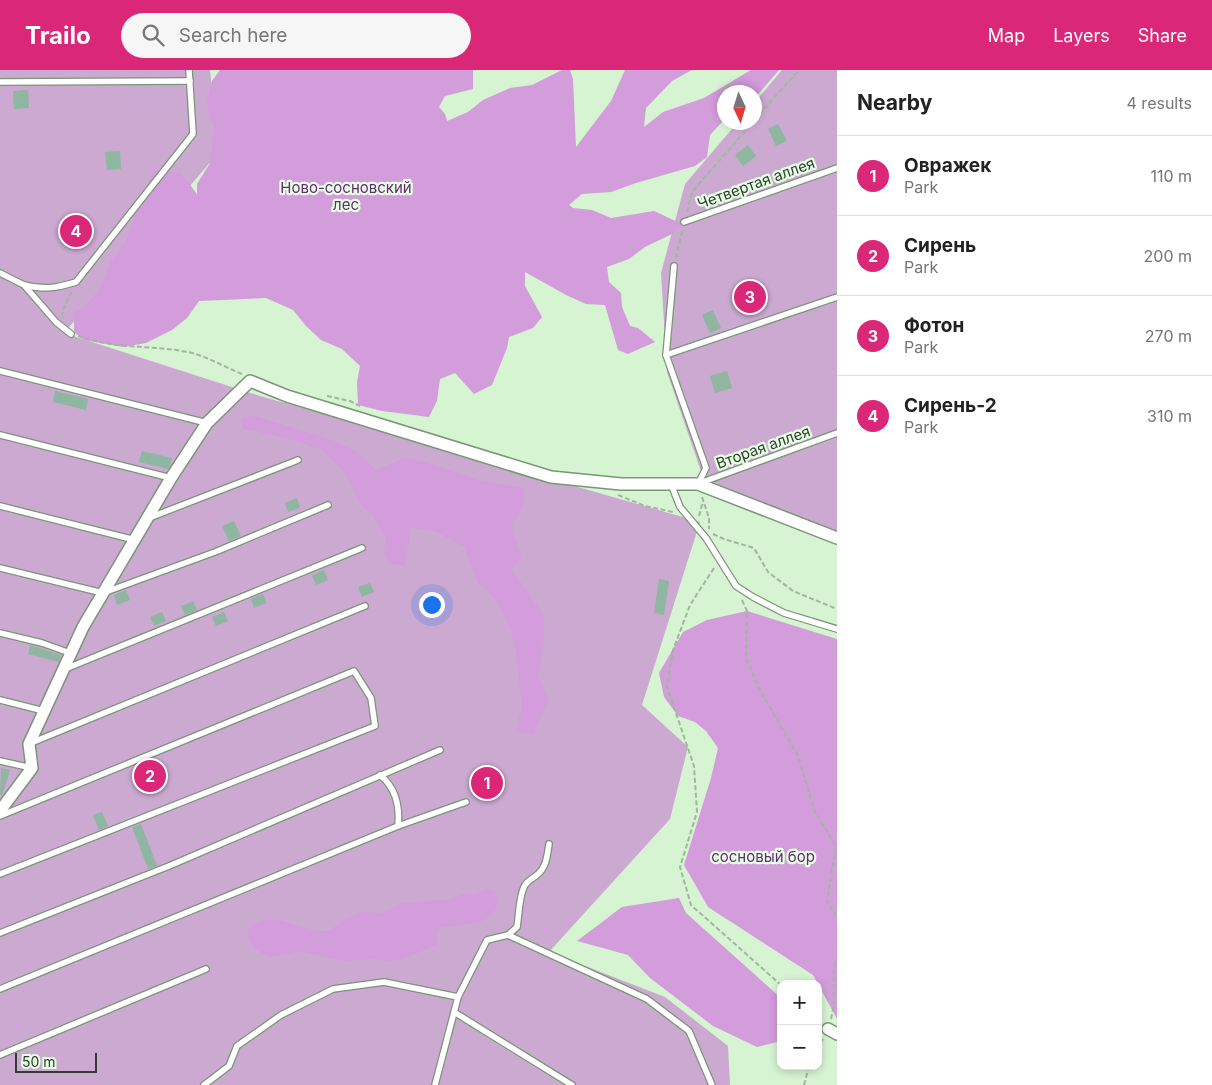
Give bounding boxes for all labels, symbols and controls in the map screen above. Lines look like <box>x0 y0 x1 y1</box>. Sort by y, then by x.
search box <box>121 13 471 58</box>
text: Trailo <box>25 21 91 50</box>
icon: search <box>139 21 167 49</box>
text: Search here <box>179 24 287 47</box>
text: Map <box>988 25 1025 46</box>
text: Layers <box>1053 25 1110 46</box>
text: Share <box>1138 25 1187 46</box>
north arrow <box>717 85 762 130</box>
text: Nearby <box>857 90 932 115</box>
text: 4 results <box>1127 93 1192 113</box>
street label: Четвертая аллея <box>695 153 817 213</box>
text: Овражек <box>904 154 991 177</box>
text: 1 <box>870 166 876 186</box>
text: 110 m <box>1150 166 1192 186</box>
text: Park <box>904 177 938 197</box>
park label: Ново-сосновский лес <box>280 178 412 214</box>
pin: 4 <box>60 212 92 250</box>
text: Сирень <box>904 234 976 257</box>
text: 2 <box>868 246 878 266</box>
text: 200 m <box>1144 246 1192 266</box>
text: Park <box>904 257 938 277</box>
pin: 3 <box>734 278 766 316</box>
text: Фотон <box>904 314 964 337</box>
text: 3 <box>868 326 878 346</box>
text: 270 m <box>1145 326 1192 346</box>
text: Park <box>904 337 938 357</box>
text: Сирень-2 <box>904 394 997 417</box>
text: 4 <box>868 406 878 426</box>
text: 310 m <box>1147 406 1192 426</box>
text: Park <box>904 417 938 437</box>
street label: Вторая аллея <box>713 421 813 473</box>
your location <box>419 592 445 618</box>
pin: 2 <box>134 757 166 795</box>
pin: 1 <box>471 764 503 802</box>
park label: сосновый бор <box>711 847 815 866</box>
map controls <box>777 980 822 1070</box>
button: + <box>777 980 822 1025</box>
button: − <box>777 1025 822 1070</box>
scale bar <box>15 1050 98 1073</box>
text: 50 m <box>22 1053 56 1070</box>

